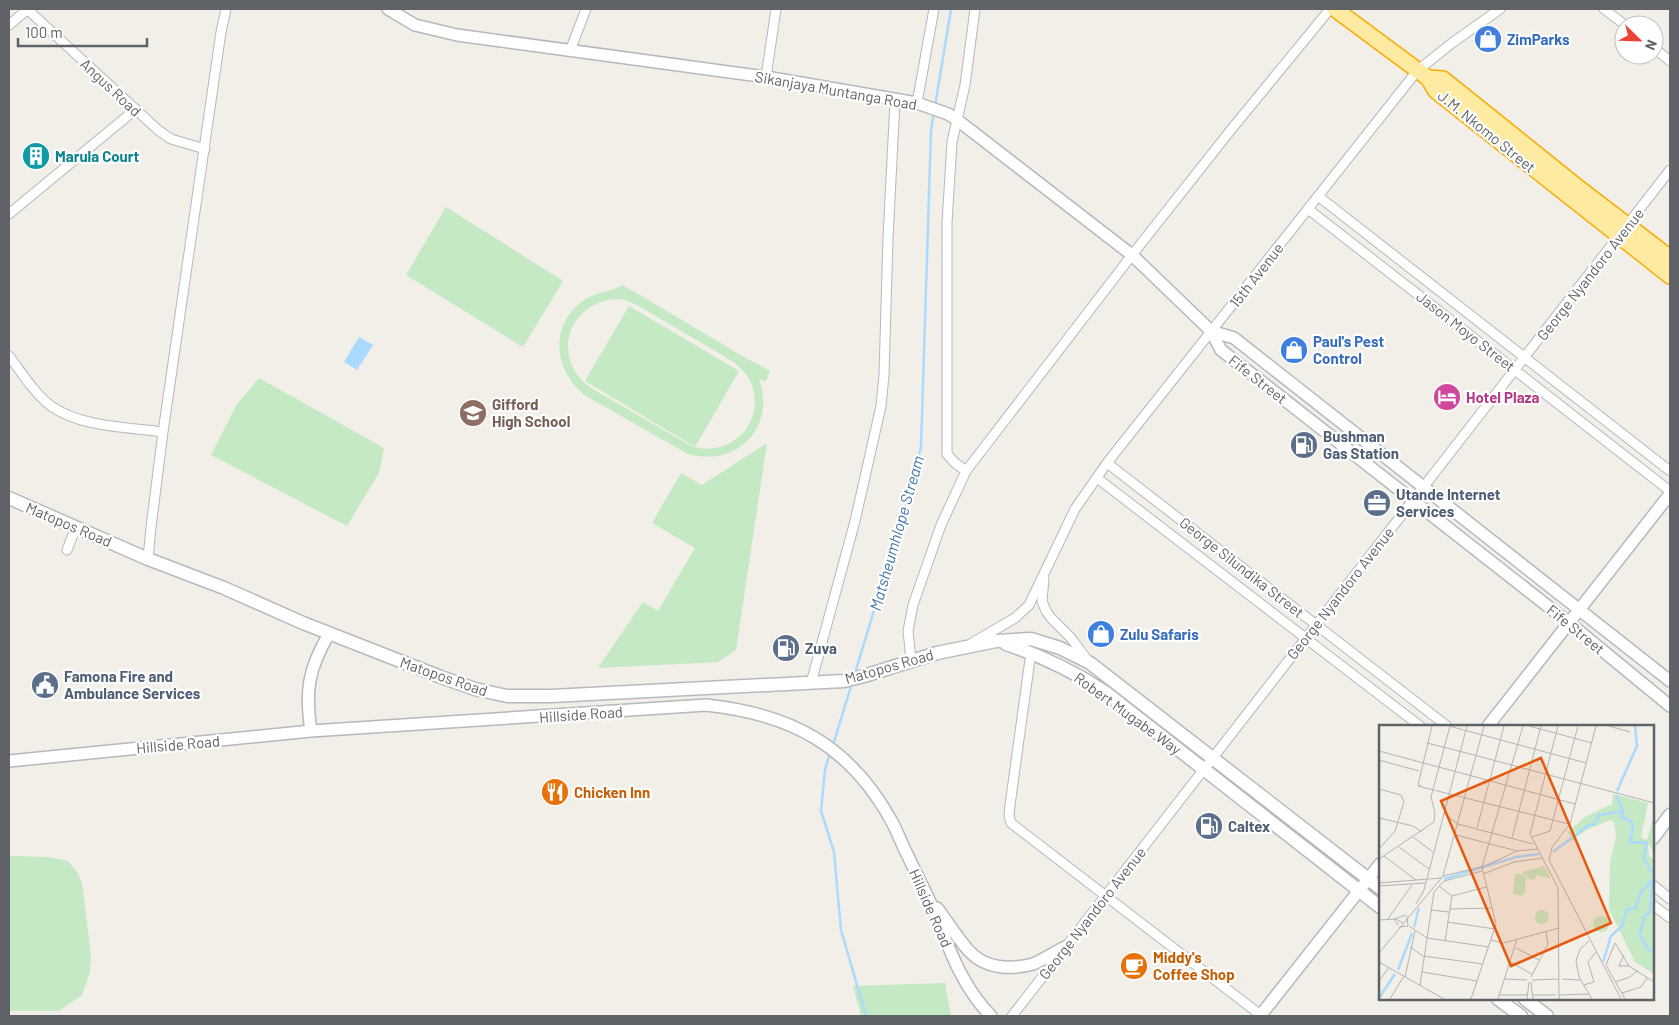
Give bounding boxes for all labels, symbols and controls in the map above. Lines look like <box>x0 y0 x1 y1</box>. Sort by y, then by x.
scale bar <box>18 15 146 47</box>
north arrow <box>1614 15 1664 65</box>
text: 100 m <box>25 23 63 41</box>
shop icon: ZimParks <box>1473 24 1503 54</box>
place label: ZimParks <box>1507 30 1570 48</box>
text: N <box>1642 38 1661 53</box>
street label: Angus Road <box>77 54 145 120</box>
street label: Sikanjaya Muntanga Road <box>754 67 918 113</box>
street label: J.M. Nkomo Street <box>1435 86 1539 176</box>
building icon: Marula Court <box>21 141 51 171</box>
place label: Marula Court <box>55 147 140 165</box>
street label: George Nyandoro Avenue <box>1533 204 1647 344</box>
street label: 15th Avenue <box>1225 239 1287 311</box>
street label: Jason Moyo Street <box>1413 287 1519 375</box>
place label: Paul's Pest Control <box>1313 332 1384 367</box>
shop icon: Paul's Pest Control <box>1279 335 1309 365</box>
street label: Fife Street <box>1225 351 1291 407</box>
hotel icon: Hotel Plaza <box>1432 382 1462 412</box>
place label: Hotel Plaza <box>1466 388 1539 406</box>
place label: Gifford High School <box>492 395 570 430</box>
school or university icon: Gifford High School <box>458 398 488 428</box>
place label: Bushman Gas Station <box>1323 427 1399 462</box>
fuel station icon: Bushman Gas Station <box>1289 430 1319 460</box>
water label: Matsheumhlope Stream <box>865 453 927 613</box>
place label: Utande Internet Services <box>1396 485 1501 520</box>
office icon: Utande Internet Services <box>1362 488 1392 518</box>
street label: Matopos Road <box>23 498 115 550</box>
street label: George Silundika Street <box>1176 513 1308 621</box>
street label: George Nyandoro Avenue <box>1283 523 1397 663</box>
street label: Fife Street <box>1544 600 1608 658</box>
shop icon: Zulu Safaris <box>1086 619 1116 649</box>
place label: Zulu Safaris <box>1120 625 1199 643</box>
fuel station icon: Zuva <box>771 633 801 663</box>
place label: Zuva <box>805 639 837 657</box>
street label: Matopos Road <box>843 645 935 687</box>
street label: Matopos Road <box>398 653 490 699</box>
place label: Famona Fire and Ambulance Services <box>64 667 201 702</box>
street label: Robert Mugabe Way <box>1071 668 1185 758</box>
public building icon: Famona Fire and Ambulance Services <box>30 670 60 700</box>
street label: Hillside Road <box>539 702 623 726</box>
inset map <box>1379 725 1654 1000</box>
street label: Hillside Road <box>135 731 221 757</box>
restaurant icon: Chicken Inn <box>540 777 570 807</box>
place label: Chicken Inn <box>574 783 650 801</box>
fuel station icon: Caltex <box>1194 811 1224 841</box>
place label: Caltex <box>1228 817 1270 835</box>
street label: George Nyandoro Avenue <box>1035 843 1149 983</box>
street label: Hillside Road <box>906 866 956 950</box>
place label: Middy's Coffee Shop <box>1153 948 1235 983</box>
cafe icon: Middy's Coffee Shop <box>1119 951 1149 981</box>

